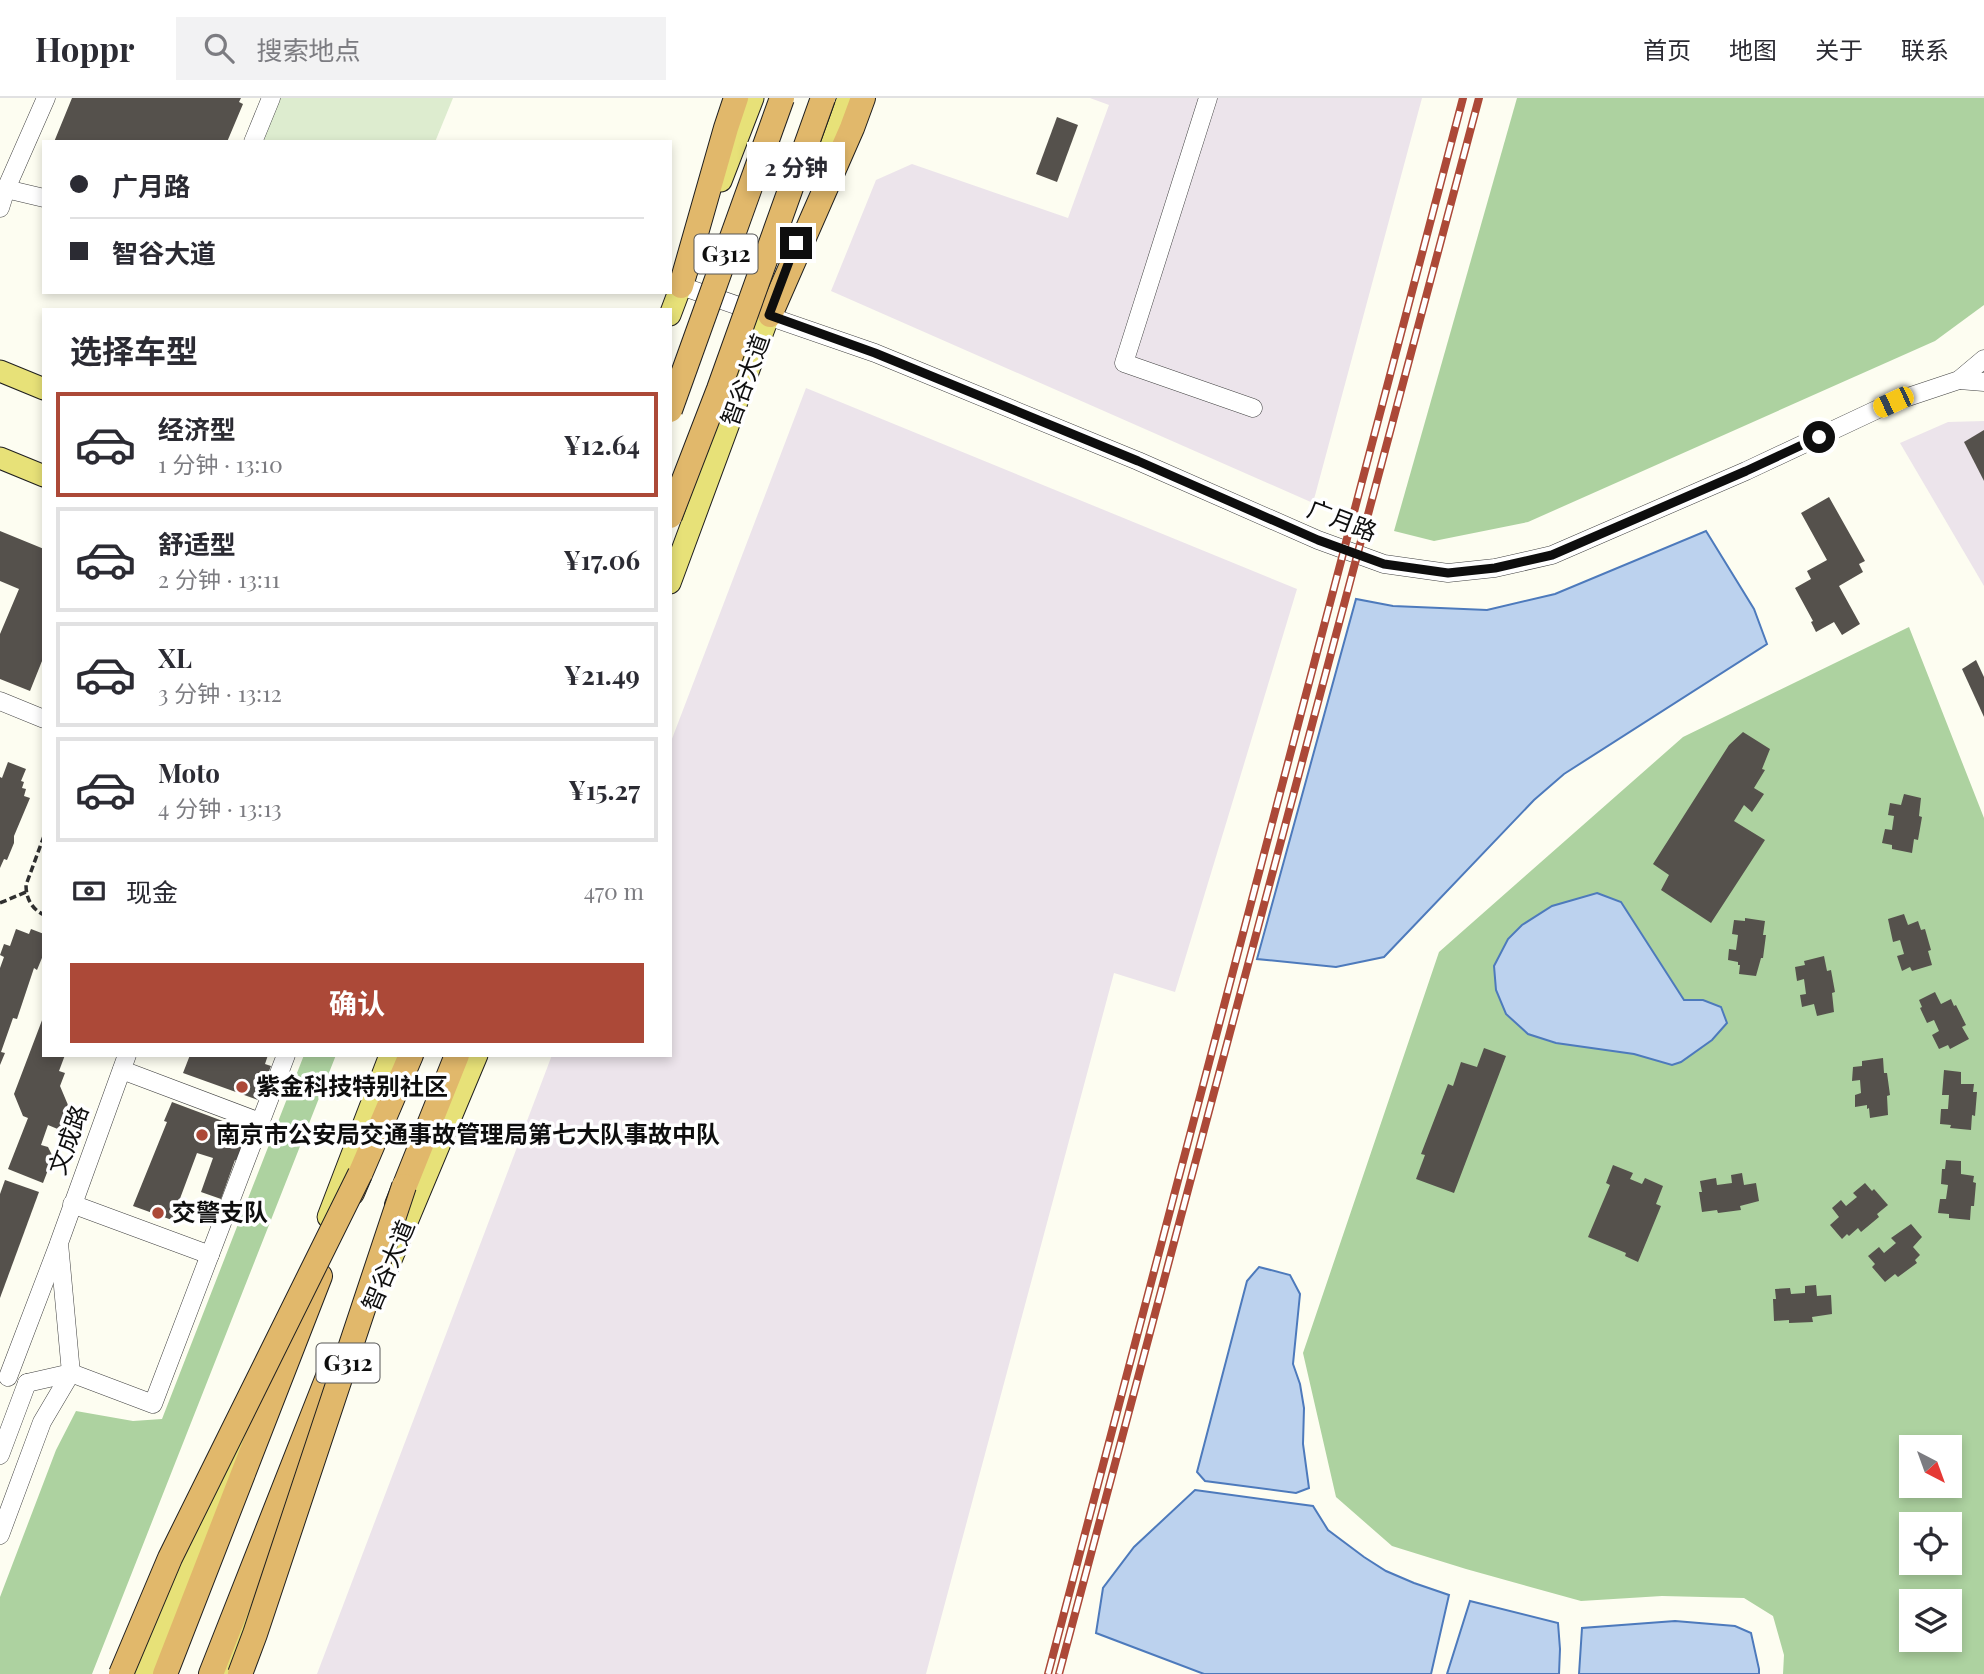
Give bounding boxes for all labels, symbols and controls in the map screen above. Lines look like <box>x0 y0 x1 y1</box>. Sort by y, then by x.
search box <box>176 17 666 80</box>
text: Hoppr <box>35 26 134 70</box>
icon: search <box>200 29 238 67</box>
text: 搜索地点 <box>256 32 360 67</box>
text: 首页 <box>1643 33 1691 65</box>
text: 地图 <box>1729 33 1777 65</box>
text: 关于 <box>1815 33 1863 65</box>
text: 联系 <box>1901 33 1949 65</box>
callout: 2 分钟 <box>747 142 845 190</box>
text: 2 分钟 <box>764 151 828 182</box>
text: 广月路 <box>112 168 190 203</box>
route end <box>780 227 812 259</box>
road number: G312 <box>694 234 758 274</box>
text: 智谷大道 <box>112 235 216 270</box>
text: 选择车型 <box>70 328 198 371</box>
street label: 智谷大道 <box>713 329 776 430</box>
car <box>1870 384 1917 420</box>
text: 经济型 <box>158 411 236 446</box>
icon: car <box>74 413 137 476</box>
route start <box>1803 421 1835 453</box>
text: ¥12.64 <box>563 427 640 462</box>
text: 1 分钟 · 13:10 <box>158 448 283 479</box>
street label: 广月路 <box>1303 491 1382 547</box>
text: 舒适型 <box>158 526 236 561</box>
icon: car <box>74 528 137 591</box>
text: ¥17.06 <box>563 542 640 577</box>
text: 2 分钟 · 13:11 <box>158 563 280 594</box>
text: XL <box>158 640 192 675</box>
icon: car <box>74 643 137 706</box>
text: ¥21.49 <box>564 657 640 692</box>
text: 3 分钟 · 13:12 <box>158 677 282 708</box>
text: Moto <box>158 755 220 790</box>
icon: car <box>74 758 137 821</box>
text: ¥15.27 <box>568 772 640 807</box>
text: 4 分钟 · 13:13 <box>158 792 282 823</box>
icon: cash <box>70 872 108 910</box>
text: 现金 <box>126 874 178 909</box>
text: 470 m <box>584 875 644 906</box>
button: 确认 <box>70 963 644 1043</box>
place label: 紫金科技特别社区 <box>256 1069 448 1101</box>
marker: 紫金科技特别社区 <box>234 1079 250 1095</box>
street label: 文成路 <box>40 1100 94 1179</box>
place label: 南京市公安局交通事故管理局第七大队事故中队 <box>216 1117 720 1149</box>
marker: 南京市公安局交通事故管理局第七大队事故中队 <box>194 1127 210 1143</box>
place label: 交警支队 <box>172 1195 268 1227</box>
marker: 交警支队 <box>150 1205 166 1221</box>
street label: 智谷大道 <box>354 1215 421 1316</box>
road number: G312 <box>316 1344 380 1382</box>
north arrow <box>1899 1435 1962 1498</box>
map controls <box>1899 1435 1962 1652</box>
button: locate <box>1899 1512 1962 1575</box>
button: layers <box>1899 1589 1962 1652</box>

